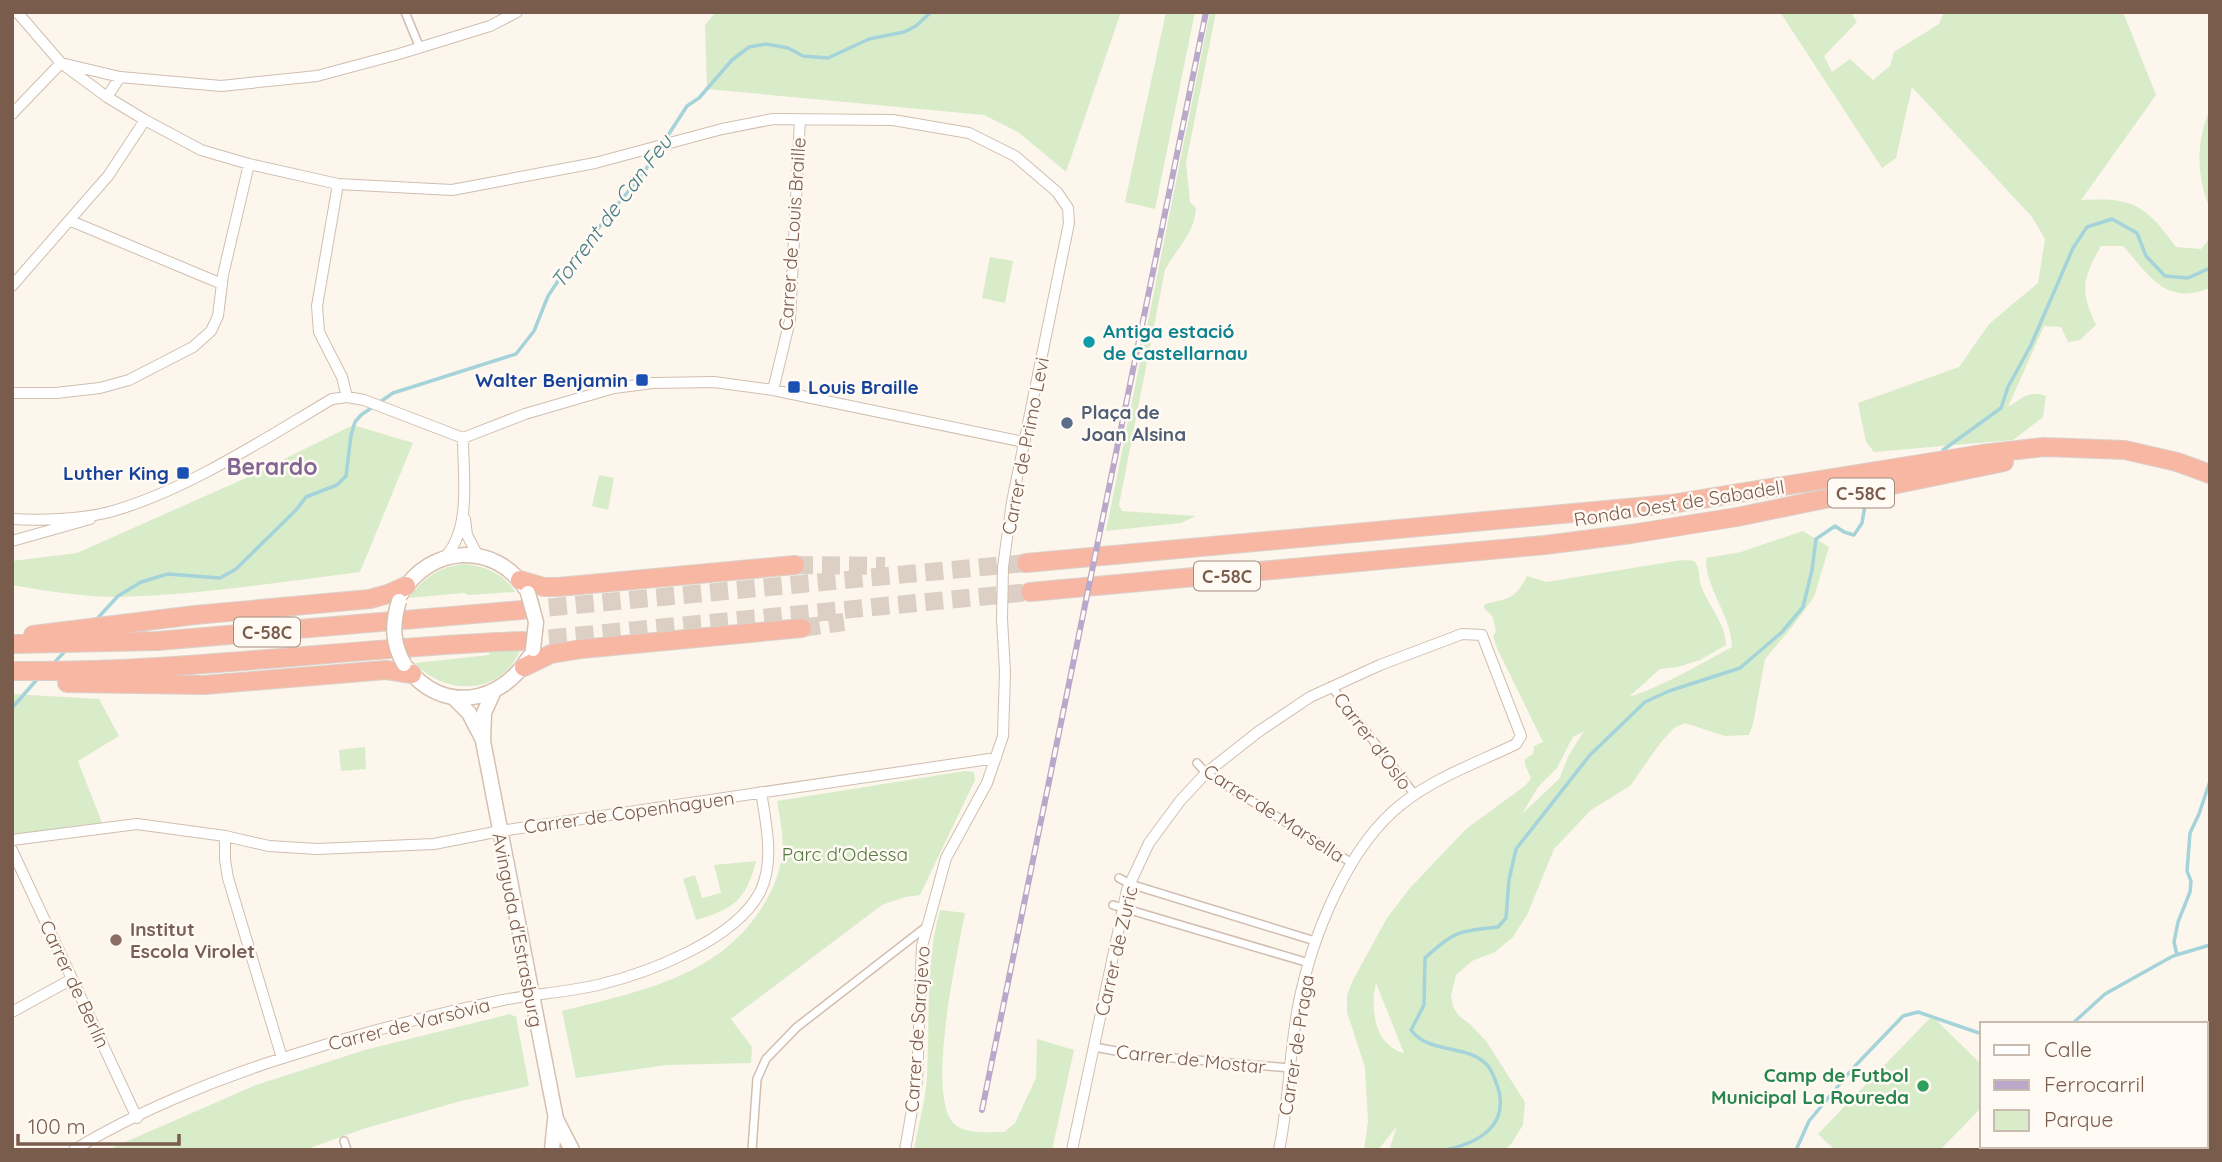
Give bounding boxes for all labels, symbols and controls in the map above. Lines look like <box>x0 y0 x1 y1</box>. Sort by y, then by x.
water label: Torrent de Can Feu <box>545 128 678 293</box>
street label: Carrer de Louis Braille <box>773 137 811 331</box>
place label: Antiga estació de Castellarnau <box>1103 319 1248 365</box>
marker: Antiga estació de Castellarnau <box>1081 334 1097 350</box>
street label: Carrer de Primo Levi <box>996 355 1054 537</box>
place label: Walter Benjamin <box>475 368 628 392</box>
marker: Walter Benjamin <box>634 372 650 388</box>
place label: Louis Braille <box>808 375 919 399</box>
marker: Louis Braille <box>786 379 802 395</box>
place label: Plaça de Joan Alsina <box>1081 400 1186 446</box>
marker: Plaça de Joan Alsina <box>1059 415 1075 431</box>
district label: Berardo <box>226 452 318 481</box>
place label: Luther King <box>63 461 169 485</box>
marker: Luther King <box>175 465 191 481</box>
street label: Ronda Oest de Sabadell <box>1572 474 1786 532</box>
road number: C-58C <box>1828 478 1894 508</box>
road number: C-58C <box>1194 562 1260 590</box>
road number: C-58C <box>234 618 300 646</box>
street label: Carrer d'Oslo <box>1329 688 1417 794</box>
street label: Carrer de Marsella <box>1199 758 1349 868</box>
street label: Carrer de Copenhaguen <box>522 785 736 839</box>
street label: Avinguda d'Estrasburg <box>487 831 549 1029</box>
park label: Parc d'Odessa <box>782 842 908 866</box>
street label: Carrer de Zuric <box>1089 883 1143 1018</box>
street label: Carrer de Berlín <box>35 916 115 1052</box>
place label: Institut Escola Virolet <box>130 917 255 963</box>
marker: Institut Escola Virolet <box>108 932 124 948</box>
street label: Carrer de Sarajevo <box>899 945 935 1113</box>
street label: Carrer de Praga <box>1273 973 1319 1117</box>
street label: Carrer de Varsòvia <box>326 992 492 1056</box>
legend <box>1980 1022 2208 1148</box>
text: Calle <box>2044 1036 2092 1062</box>
street label: Carrer de Mostar <box>1115 1039 1268 1079</box>
place label: Camp de Futbol Municipal La Roureda <box>1711 1063 1909 1109</box>
text: Ferrocarril <box>2044 1071 2145 1097</box>
marker: Camp de Futbol Municipal La Roureda <box>1915 1078 1931 1094</box>
scale bar <box>18 1102 178 1146</box>
text: Parque <box>2044 1106 2113 1132</box>
text: 100 m <box>28 1113 86 1139</box>

